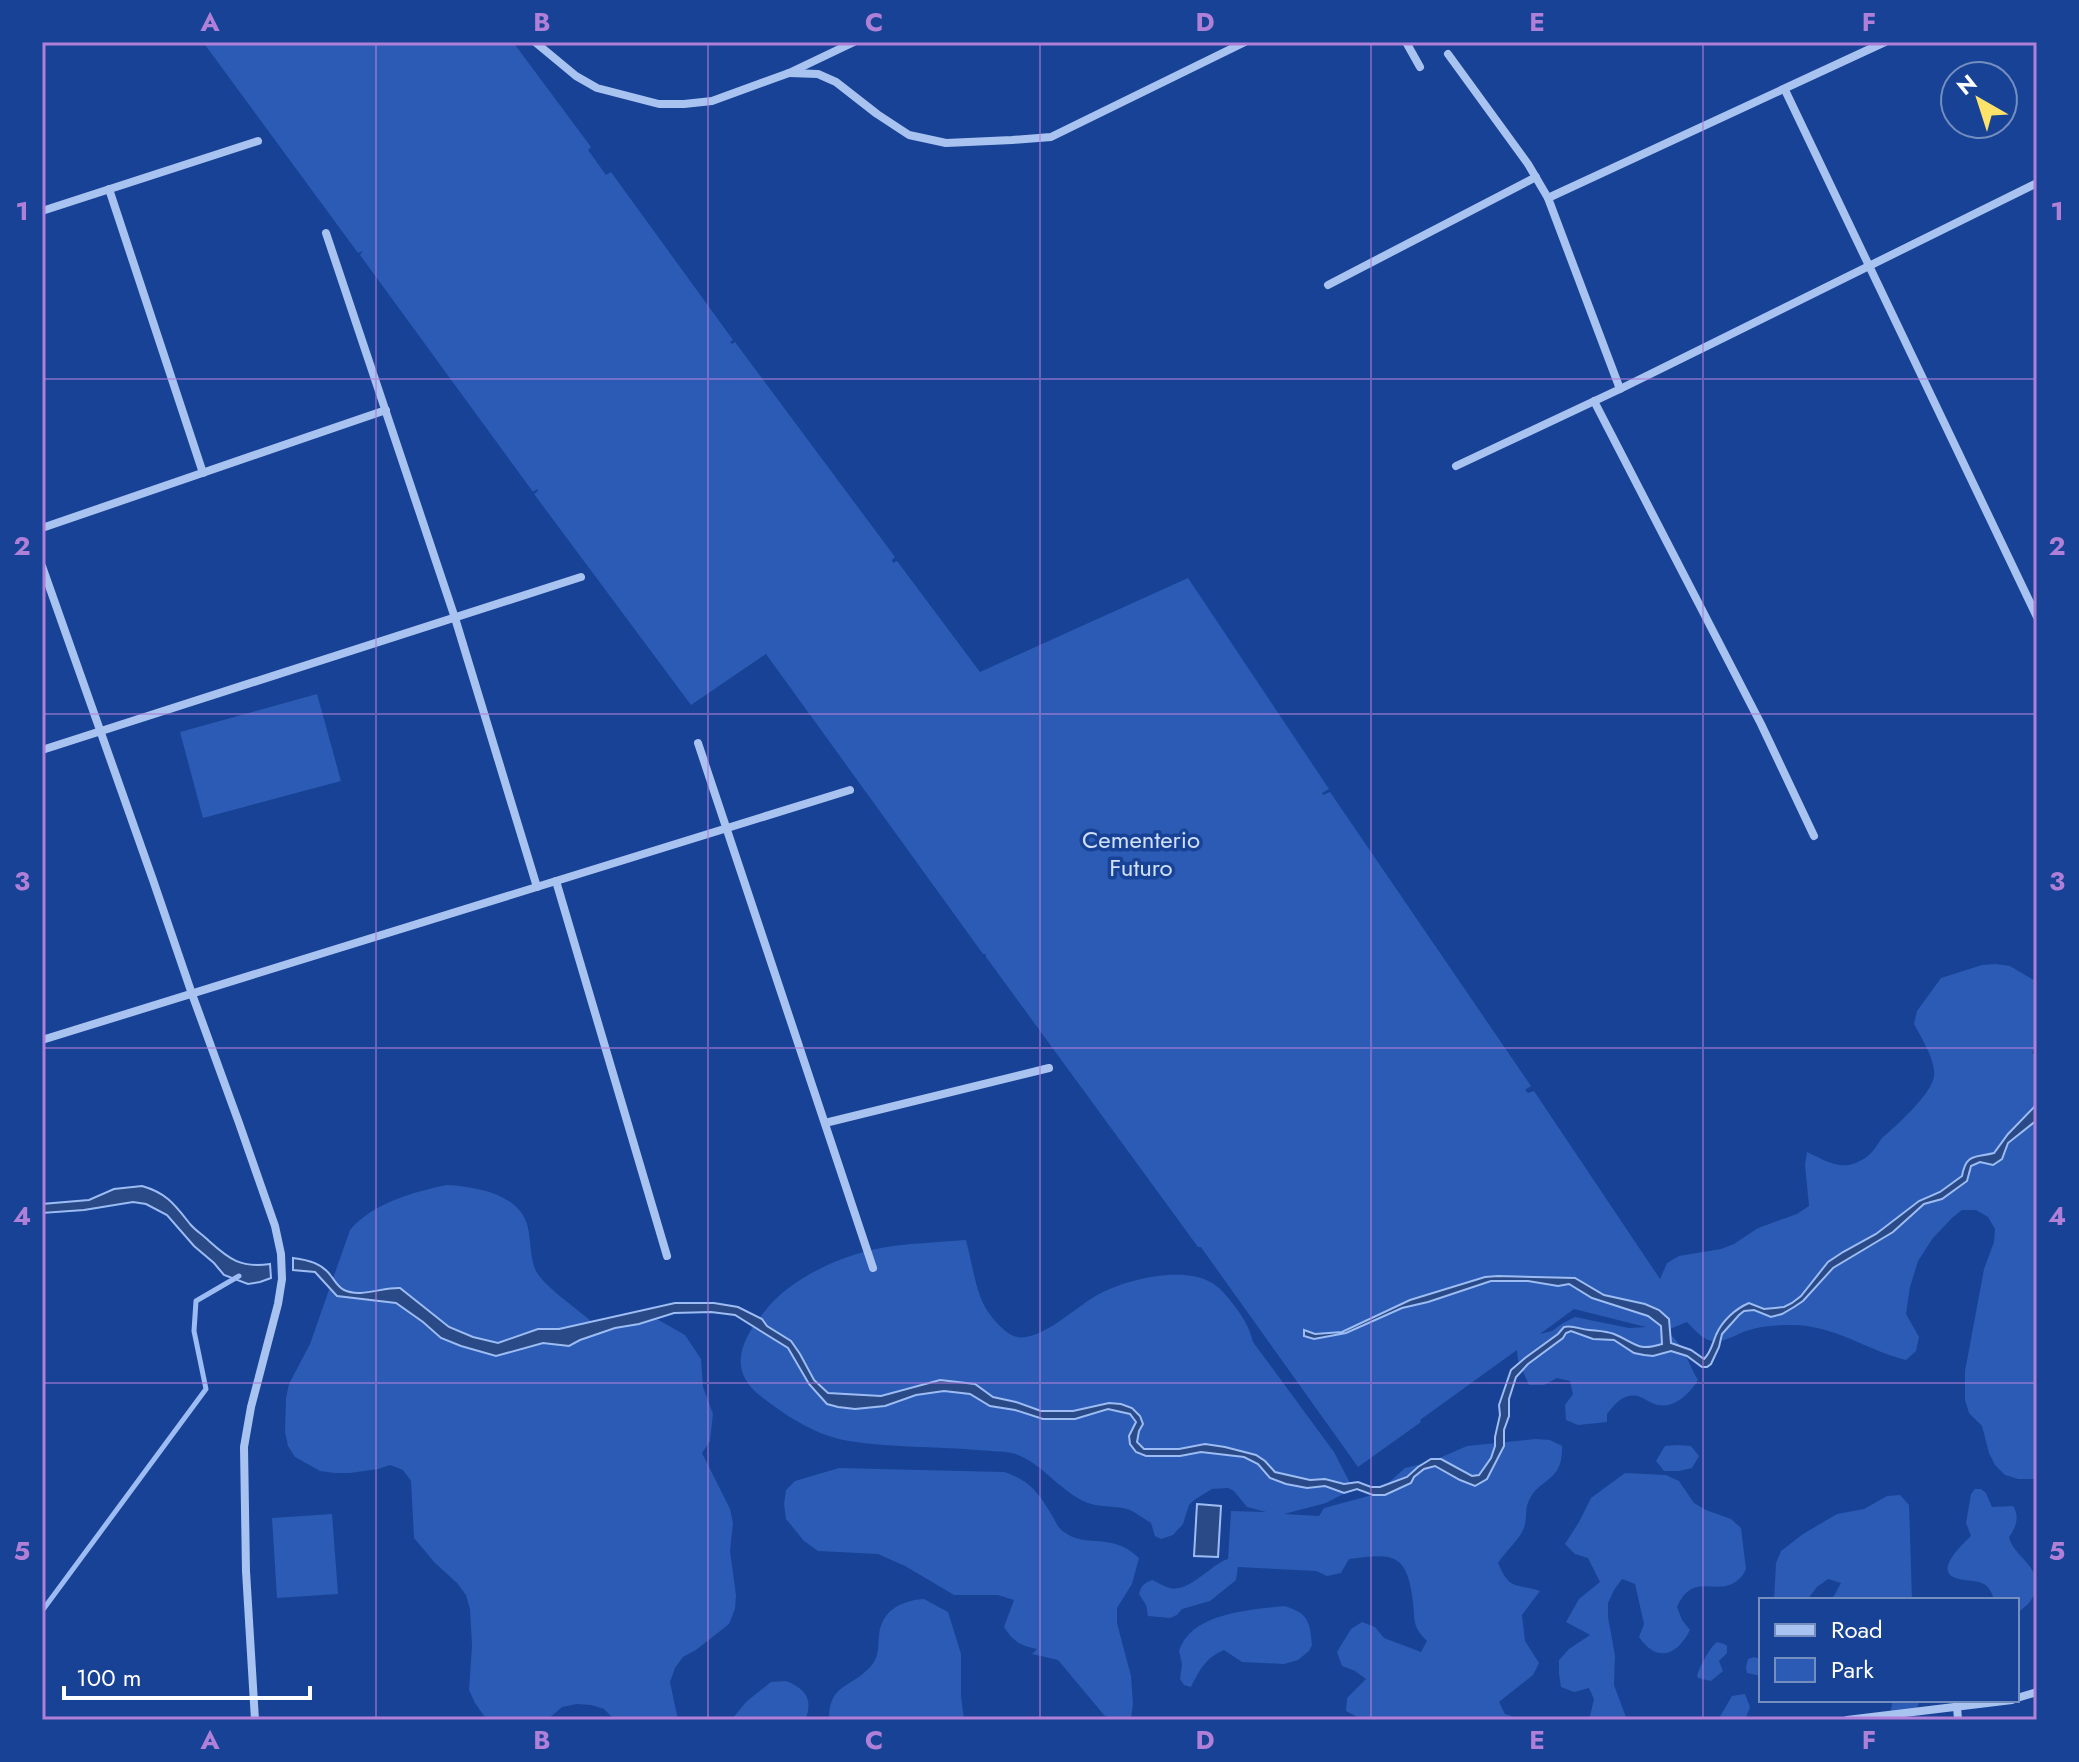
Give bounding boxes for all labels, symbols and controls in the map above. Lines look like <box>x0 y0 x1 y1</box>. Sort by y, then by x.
text: A <box>199 3 220 41</box>
text: B <box>533 3 551 41</box>
text: C <box>865 3 883 41</box>
text: D <box>1195 3 1215 41</box>
text: E <box>1529 3 1545 41</box>
text: F <box>1862 3 1876 41</box>
north arrow <box>1939 60 2019 140</box>
text: N <box>1950 67 1983 102</box>
text: 1 <box>15 192 29 230</box>
text: 1 <box>2050 192 2064 230</box>
text: 2 <box>13 527 31 565</box>
text: 2 <box>2048 527 2066 565</box>
park label: Cementerio Futuro <box>1082 822 1200 885</box>
text: 3 <box>14 862 30 900</box>
text: 3 <box>2049 862 2065 900</box>
text: 4 <box>13 1197 31 1235</box>
text: 4 <box>2048 1197 2066 1235</box>
text: 5 <box>14 1532 30 1570</box>
text: 5 <box>2049 1532 2065 1570</box>
legend <box>1759 1598 2019 1702</box>
text: Road <box>1831 1612 1883 1647</box>
scale bar <box>64 1650 310 1700</box>
text: Park <box>1831 1652 1874 1687</box>
text: 100 m <box>76 1660 142 1695</box>
text: A <box>199 1721 220 1759</box>
text: B <box>533 1721 551 1759</box>
text: C <box>865 1721 883 1759</box>
text: D <box>1195 1721 1215 1759</box>
text: E <box>1529 1721 1545 1759</box>
text: F <box>1862 1721 1876 1759</box>

